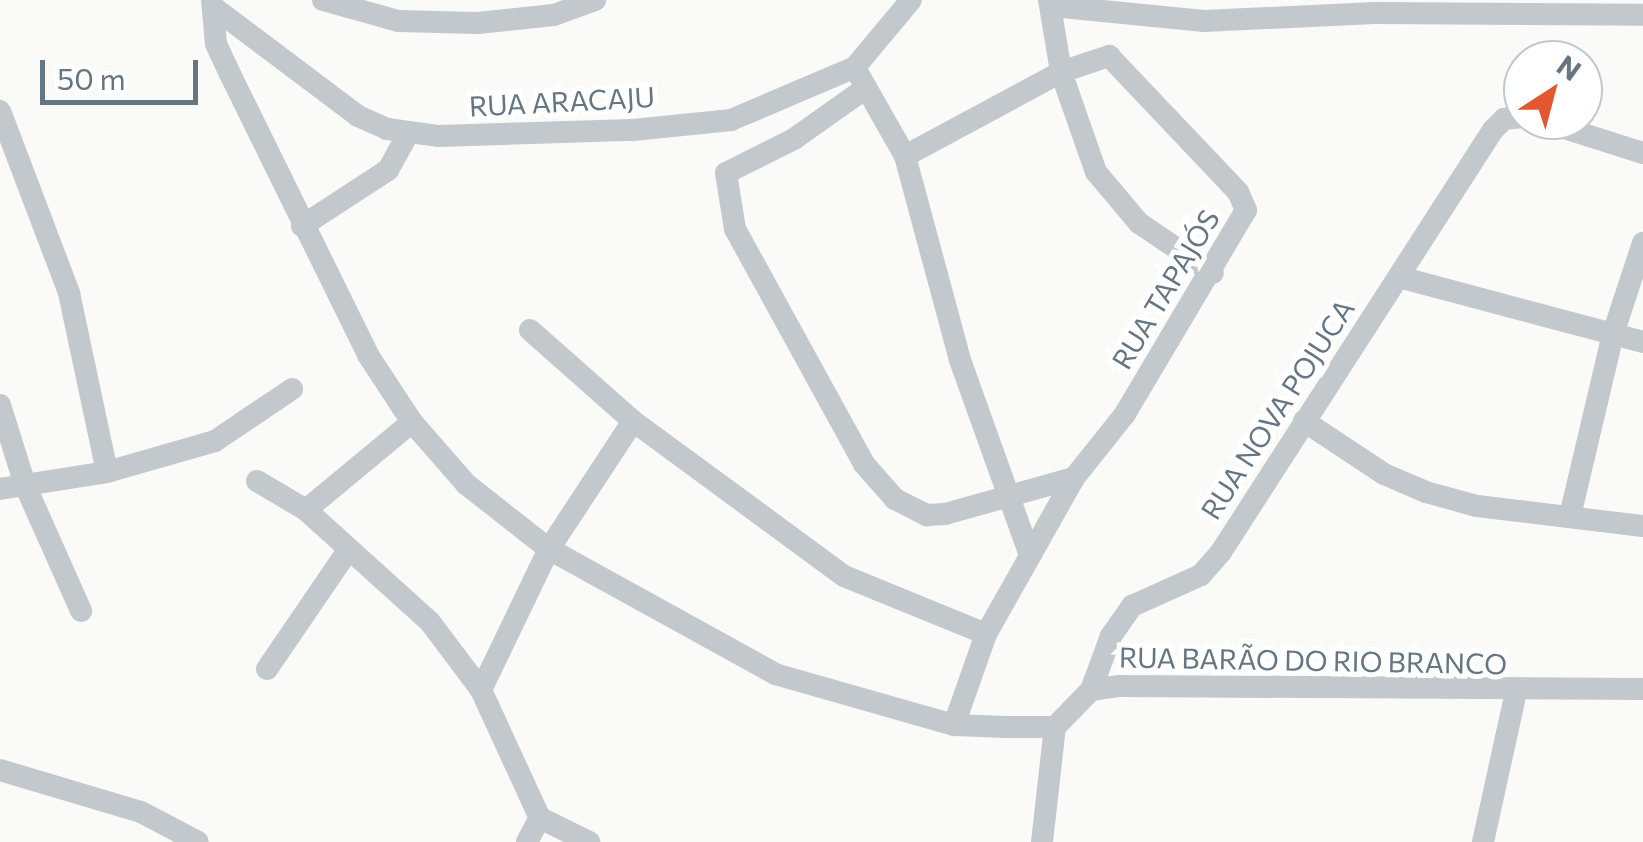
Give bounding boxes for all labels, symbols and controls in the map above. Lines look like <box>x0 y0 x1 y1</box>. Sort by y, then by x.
scale bar <box>45 40 202 102</box>
north arrow <box>1503 40 1603 140</box>
text: N <box>1551 47 1588 87</box>
text: 50 m <box>57 59 126 96</box>
street label: RUA ARACAJU <box>468 79 656 123</box>
street label: RUA TAPAJÓS <box>1104 203 1226 375</box>
street label: RUA NOVA POJUCA <box>1193 293 1361 525</box>
street label: RUA BARÃO DO RIO BRANCO <box>1119 640 1507 680</box>

